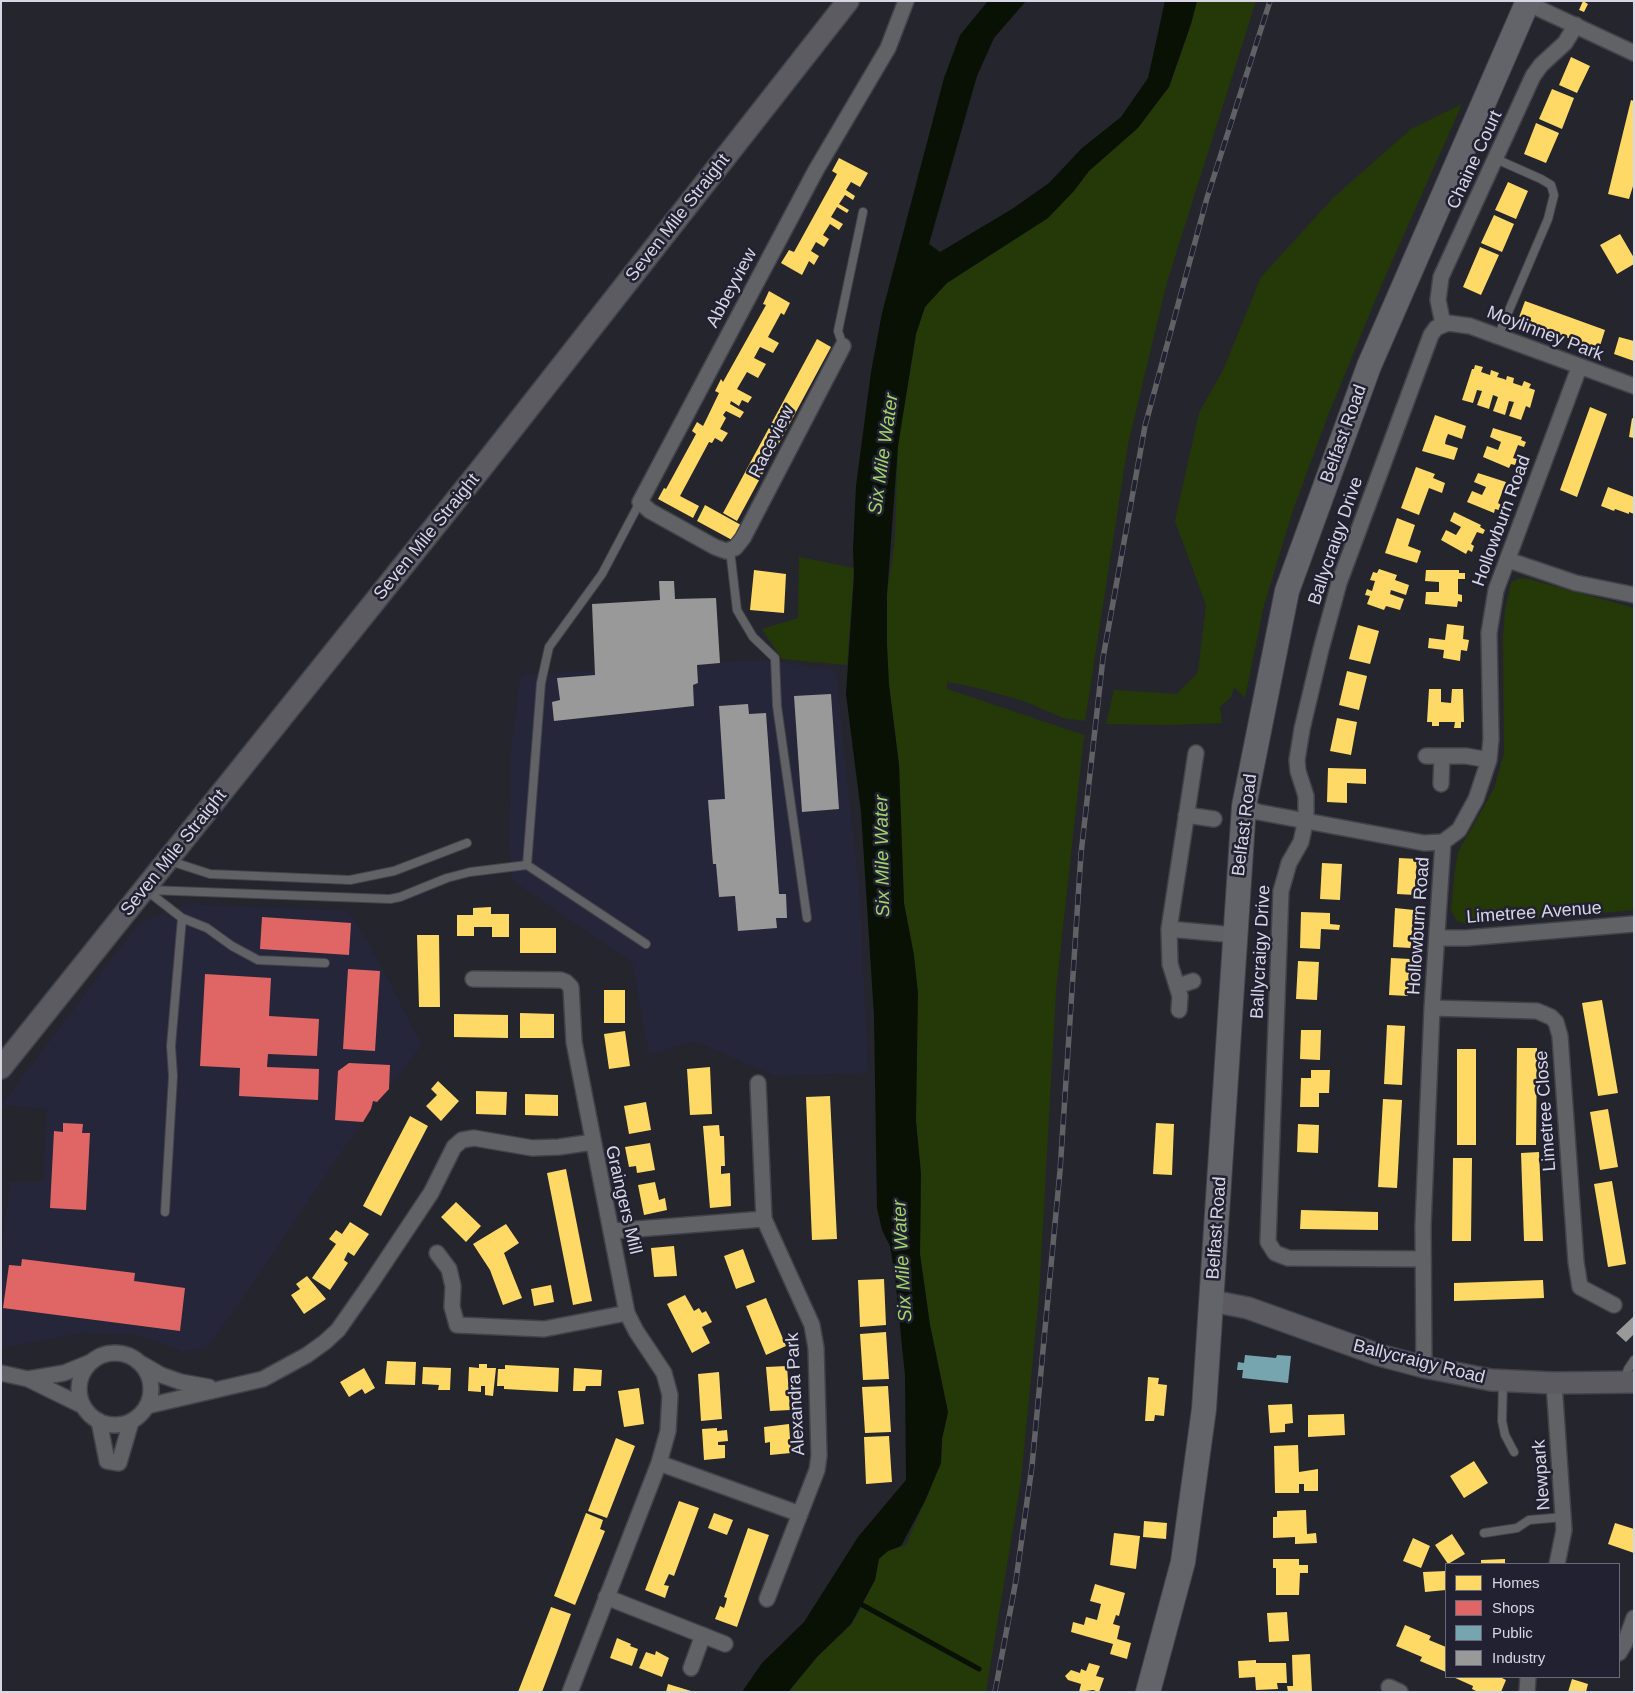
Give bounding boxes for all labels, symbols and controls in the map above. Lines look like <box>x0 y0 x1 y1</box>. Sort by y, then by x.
street label: Chaine Court <box>1443 107 1507 213</box>
street label: Seven Mile Straight <box>621 150 735 286</box>
street label: Abbeyview <box>702 245 762 331</box>
street label: Moylinney Park <box>1484 302 1606 366</box>
street label: Belfast Road <box>1316 382 1372 486</box>
water label: Six Mile Water <box>864 392 904 516</box>
street label: Raceview <box>745 402 799 482</box>
street label: Hollowburn Road <box>1468 452 1536 590</box>
street label: Seven Mile Straight <box>369 470 485 604</box>
street label: Ballycraigy Drive <box>1304 474 1368 608</box>
street label: Belfast Road <box>1228 773 1262 877</box>
street label: Seven Mile Straight <box>116 786 232 920</box>
water label: Six Mile Water <box>871 795 895 917</box>
street label: Hollowburn Road <box>1403 856 1435 996</box>
street label: Ballycraigy Drive <box>1247 885 1275 1019</box>
street label: Limetree Avenue <box>1466 897 1602 929</box>
street label: Limetree Close <box>1531 1050 1561 1172</box>
street label: Graingers Mill <box>600 1143 646 1257</box>
street label: Belfast Road <box>1203 1176 1231 1280</box>
water label: Six Mile Water <box>888 1199 918 1323</box>
street label: Alexandra Park <box>782 1332 810 1456</box>
street label: Ballycraigy Road <box>1351 1335 1487 1389</box>
street label: Newpark <box>1529 1439 1555 1511</box>
legend <box>1445 1563 1620 1678</box>
text: Homes <box>1492 1574 1540 1591</box>
text: Shops <box>1492 1599 1535 1616</box>
text: Public <box>1492 1624 1533 1641</box>
text: Industry <box>1492 1649 1545 1666</box>

